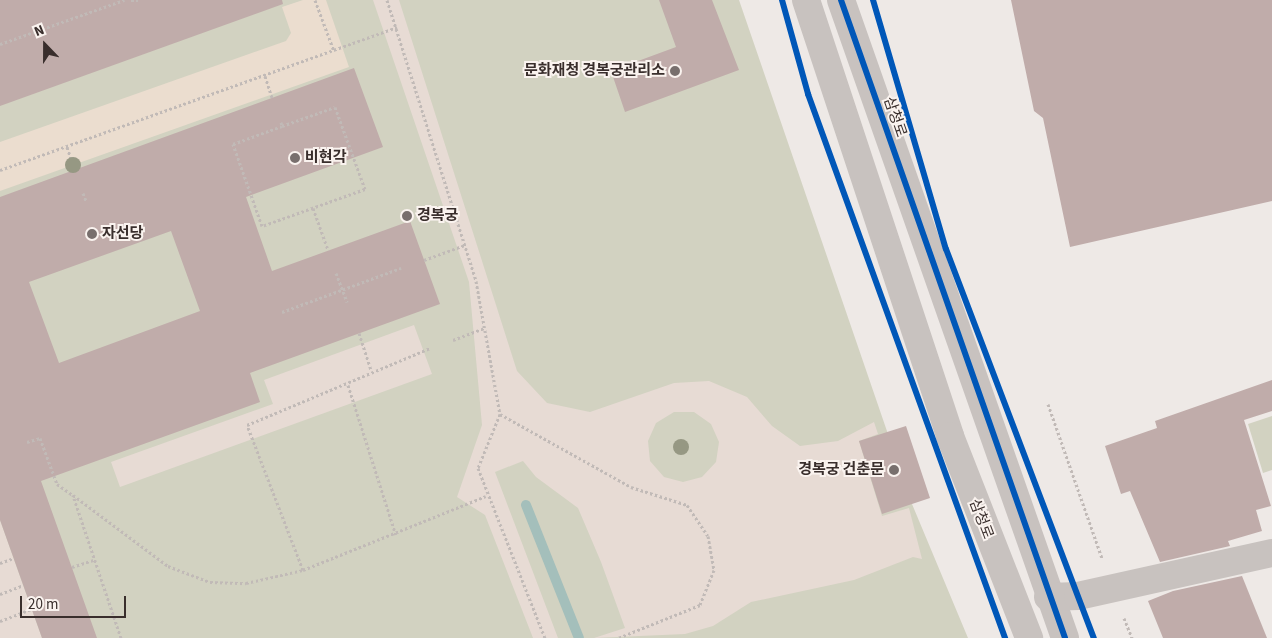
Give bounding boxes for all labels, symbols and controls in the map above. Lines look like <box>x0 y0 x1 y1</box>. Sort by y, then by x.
north arrow <box>20 20 70 70</box>
text: N <box>31 20 47 42</box>
place label: 문화재청 경복궁관리소 <box>524 62 665 80</box>
marker: 문화재청 경복궁관리소 <box>669 65 681 77</box>
street label: 삼청로 <box>880 94 910 140</box>
place label: 비현각 <box>305 149 346 167</box>
marker: 비현각 <box>289 152 301 164</box>
place label: 경복궁 <box>417 207 458 225</box>
marker: 경복궁 <box>401 210 413 222</box>
place label: 자선당 <box>102 225 143 243</box>
marker: 자선당 <box>86 228 98 240</box>
place label: 경복궁 건춘문 <box>798 461 884 479</box>
marker: 경복궁 건춘문 <box>888 464 900 476</box>
street label: 삼청로 <box>965 496 997 542</box>
scale bar <box>22 586 129 618</box>
text: 20 m <box>28 594 58 615</box>

